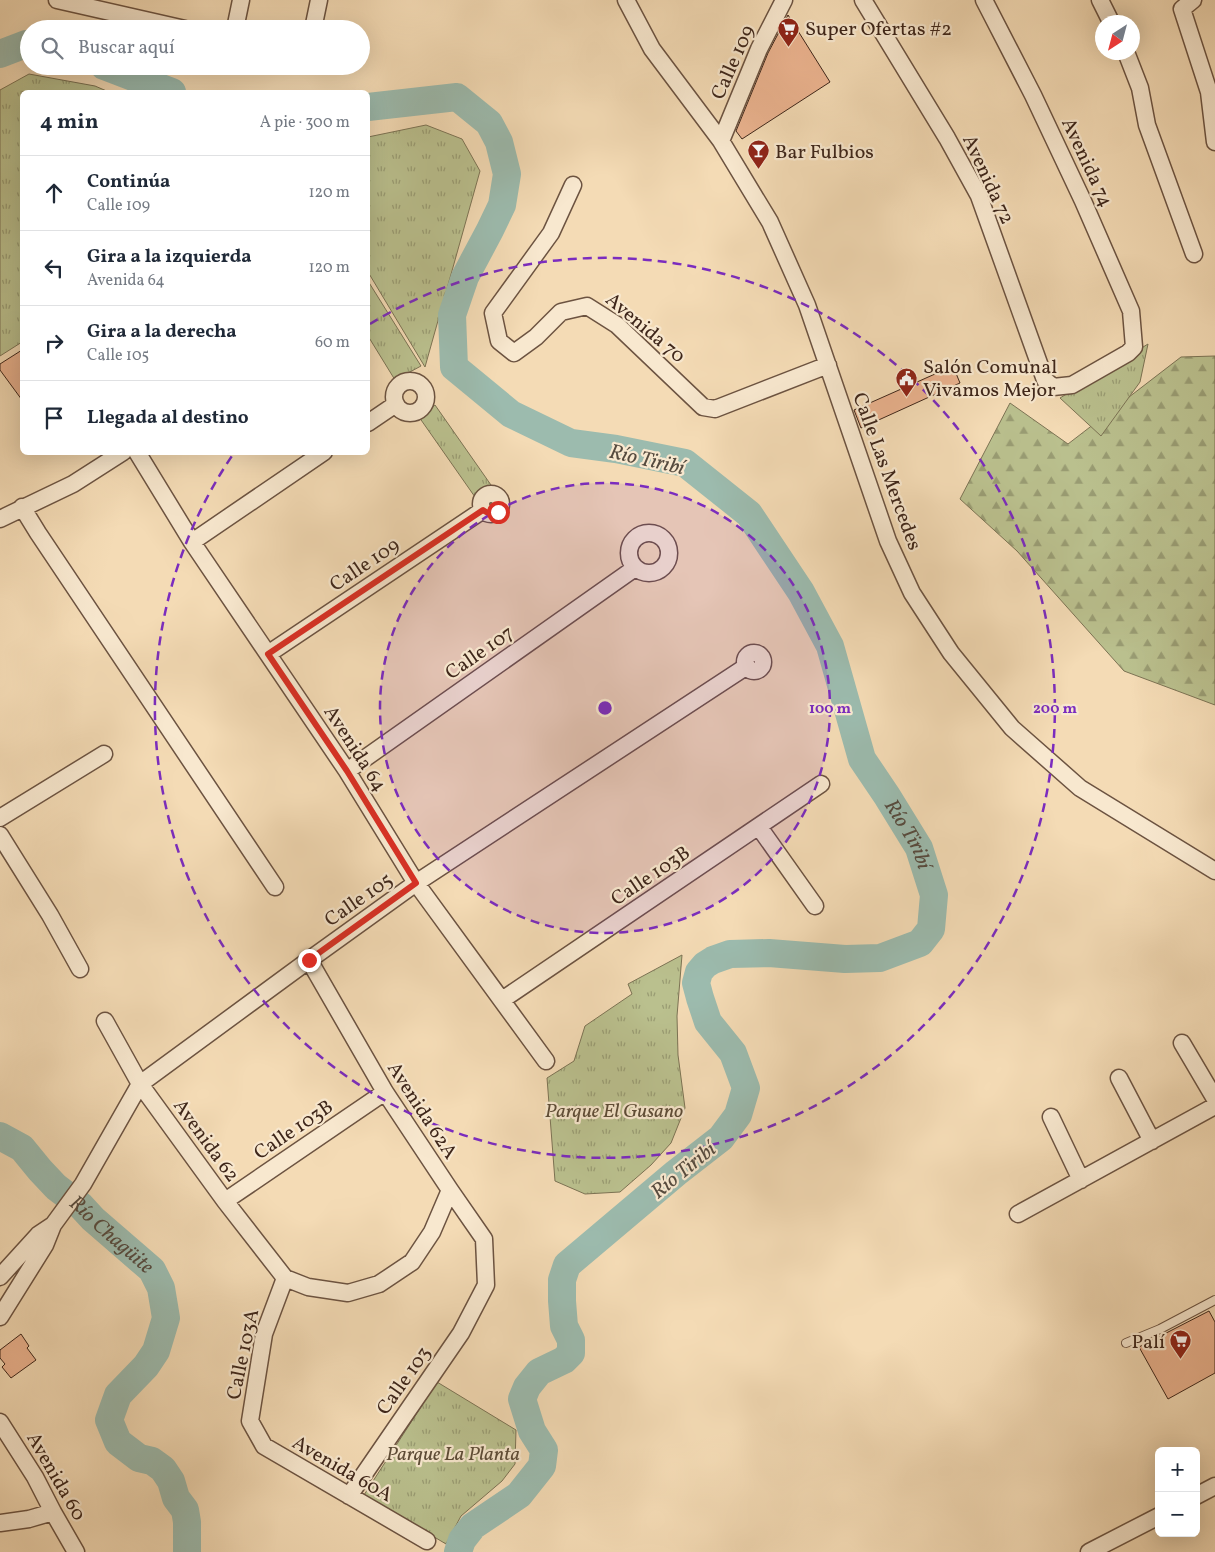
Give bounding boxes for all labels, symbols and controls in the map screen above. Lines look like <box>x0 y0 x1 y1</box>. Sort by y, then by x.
north arrow <box>1095 15 1140 60</box>
supermarket icon: Super Ofertas #2 <box>777 16 801 47</box>
place label: Super Ofertas #2 <box>805 16 952 44</box>
search box <box>20 20 370 75</box>
street label: Calle 109 <box>705 21 763 105</box>
icon: search <box>38 34 66 62</box>
text: Buscar aquí <box>78 35 175 61</box>
text: 4 min <box>40 108 99 137</box>
text: A pie · 300 m <box>260 112 350 134</box>
street label: Avenida 74 <box>1053 114 1119 212</box>
street label: Avenida 72 <box>954 130 1020 229</box>
bar icon: Bar Fulbios <box>747 139 771 170</box>
place label: Bar Fulbios <box>775 139 874 167</box>
text: Continúa <box>87 169 170 195</box>
icon: ahead <box>40 179 68 207</box>
text: 120 m <box>308 182 350 204</box>
text: Calle 109 <box>87 195 150 217</box>
text: Gira a la izquierda <box>87 244 252 270</box>
icon: left <box>40 254 68 282</box>
text: 120 m <box>308 257 350 279</box>
text: Avenida 64 <box>87 270 165 292</box>
street label: Avenida 70 <box>599 287 691 370</box>
text: Gira a la derecha <box>87 319 237 345</box>
icon: right <box>40 329 68 357</box>
text: 60 m <box>315 332 350 354</box>
text: Calle 105 <box>87 345 149 367</box>
place label: Salón Comunal Vivamos Mejor <box>923 354 1057 405</box>
public building icon: Salón Comunal Vivamos Mejor <box>895 366 919 397</box>
street label: Calle Las Mercedes <box>845 389 928 554</box>
icon: arrive <box>40 404 68 432</box>
text: Llegada al destino <box>87 405 249 431</box>
water label: Río Tiribí <box>606 438 689 484</box>
route start <box>487 501 510 524</box>
street label: Calle 109 <box>325 532 406 599</box>
street label: Calle 107 <box>440 620 520 687</box>
centre of rings <box>596 699 614 717</box>
text: 100 m <box>809 699 852 720</box>
text: 200 m <box>1033 699 1077 720</box>
street label: Avenida 64 <box>316 701 393 798</box>
water label: Río Tiribí <box>876 794 938 875</box>
street label: Calle 103B <box>606 840 696 914</box>
street label: Calle 105 <box>319 867 399 934</box>
route end <box>298 949 321 972</box>
street label: Avenida 62A <box>379 1057 463 1165</box>
street label: Avenida 62 <box>166 1094 245 1189</box>
street label: Calle 103B <box>249 1094 339 1168</box>
park label: Parque El Gusano <box>545 1098 683 1126</box>
water label: Río Tiribí <box>645 1135 724 1206</box>
water label: Río Chagüite <box>63 1189 160 1281</box>
street label: Calle 103A <box>221 1306 267 1402</box>
place label: Palí <box>1131 1329 1165 1357</box>
supermarket icon: Palí <box>1169 1329 1193 1360</box>
street label: Calle 103 <box>371 1341 438 1421</box>
street label: Avenida 60 <box>19 1428 92 1526</box>
street label: Avenida 60A <box>286 1430 398 1510</box>
park label: Parque La Planta <box>386 1441 520 1469</box>
map controls <box>1155 1447 1200 1537</box>
button: + <box>1155 1447 1200 1492</box>
button: − <box>1155 1492 1200 1537</box>

